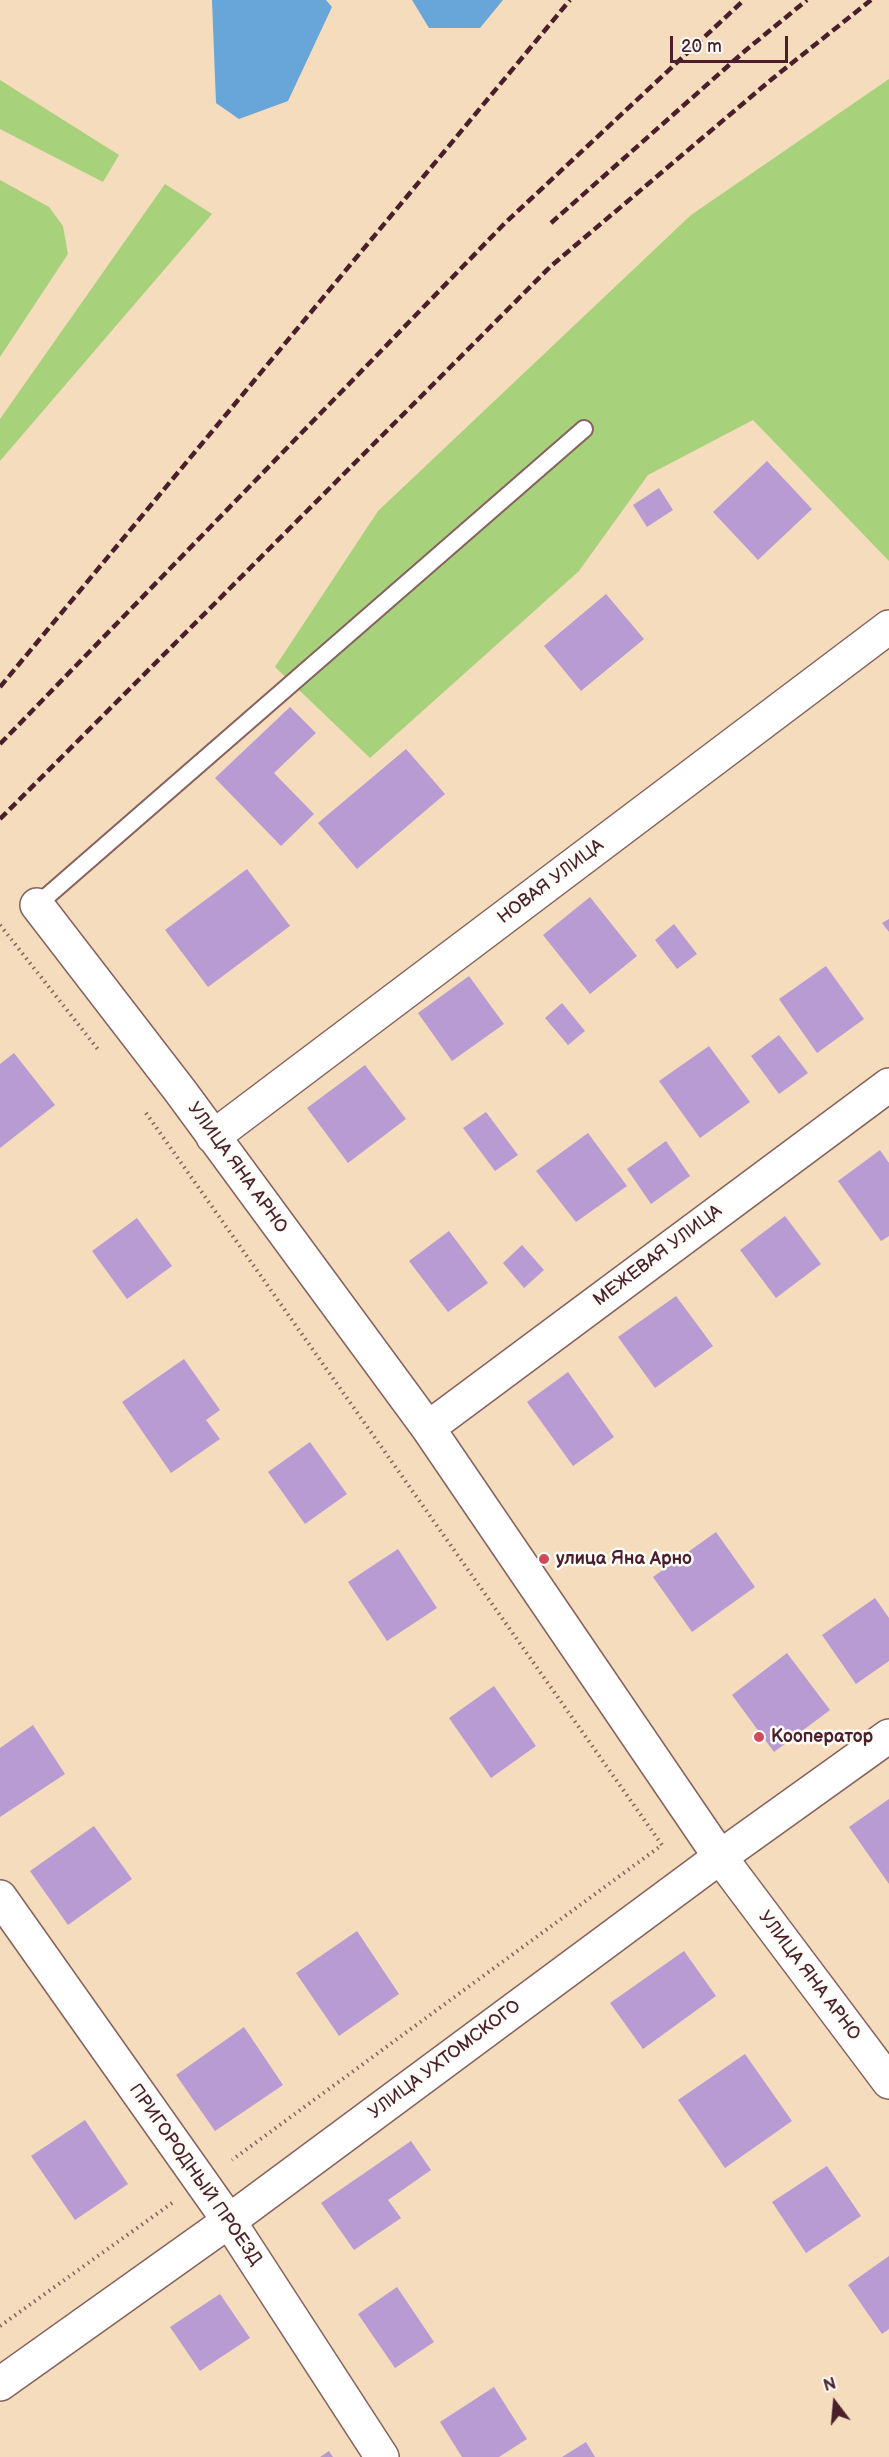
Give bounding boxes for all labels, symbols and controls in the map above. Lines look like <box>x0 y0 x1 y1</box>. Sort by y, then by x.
scale bar <box>673 24 792 62</box>
text: 20 m <box>681 36 722 57</box>
street label: НОВАЯ УЛИЦА <box>494 835 608 929</box>
street label: УЛИЦА ЯНА АРНО <box>182 1098 292 1238</box>
street label: МЕЖЕВАЯ УЛИЦА <box>589 1201 727 1311</box>
place label: улица Яна Арно <box>556 1548 692 1570</box>
marker: улица Яна Арно <box>537 1552 551 1566</box>
place label: Кооператор <box>771 1726 873 1748</box>
marker: Кооператор <box>752 1730 766 1744</box>
street label: УЛИЦА ЯНА АРНО <box>753 1907 865 2045</box>
street label: УЛИЦА УХТОМСКОГО <box>365 1996 525 2124</box>
street label: ПРИГОРОДНЫЙ ПРОЕЗД <box>124 2080 266 2270</box>
north arrow <box>805 2373 865 2433</box>
text: N <box>821 2374 838 2396</box>

